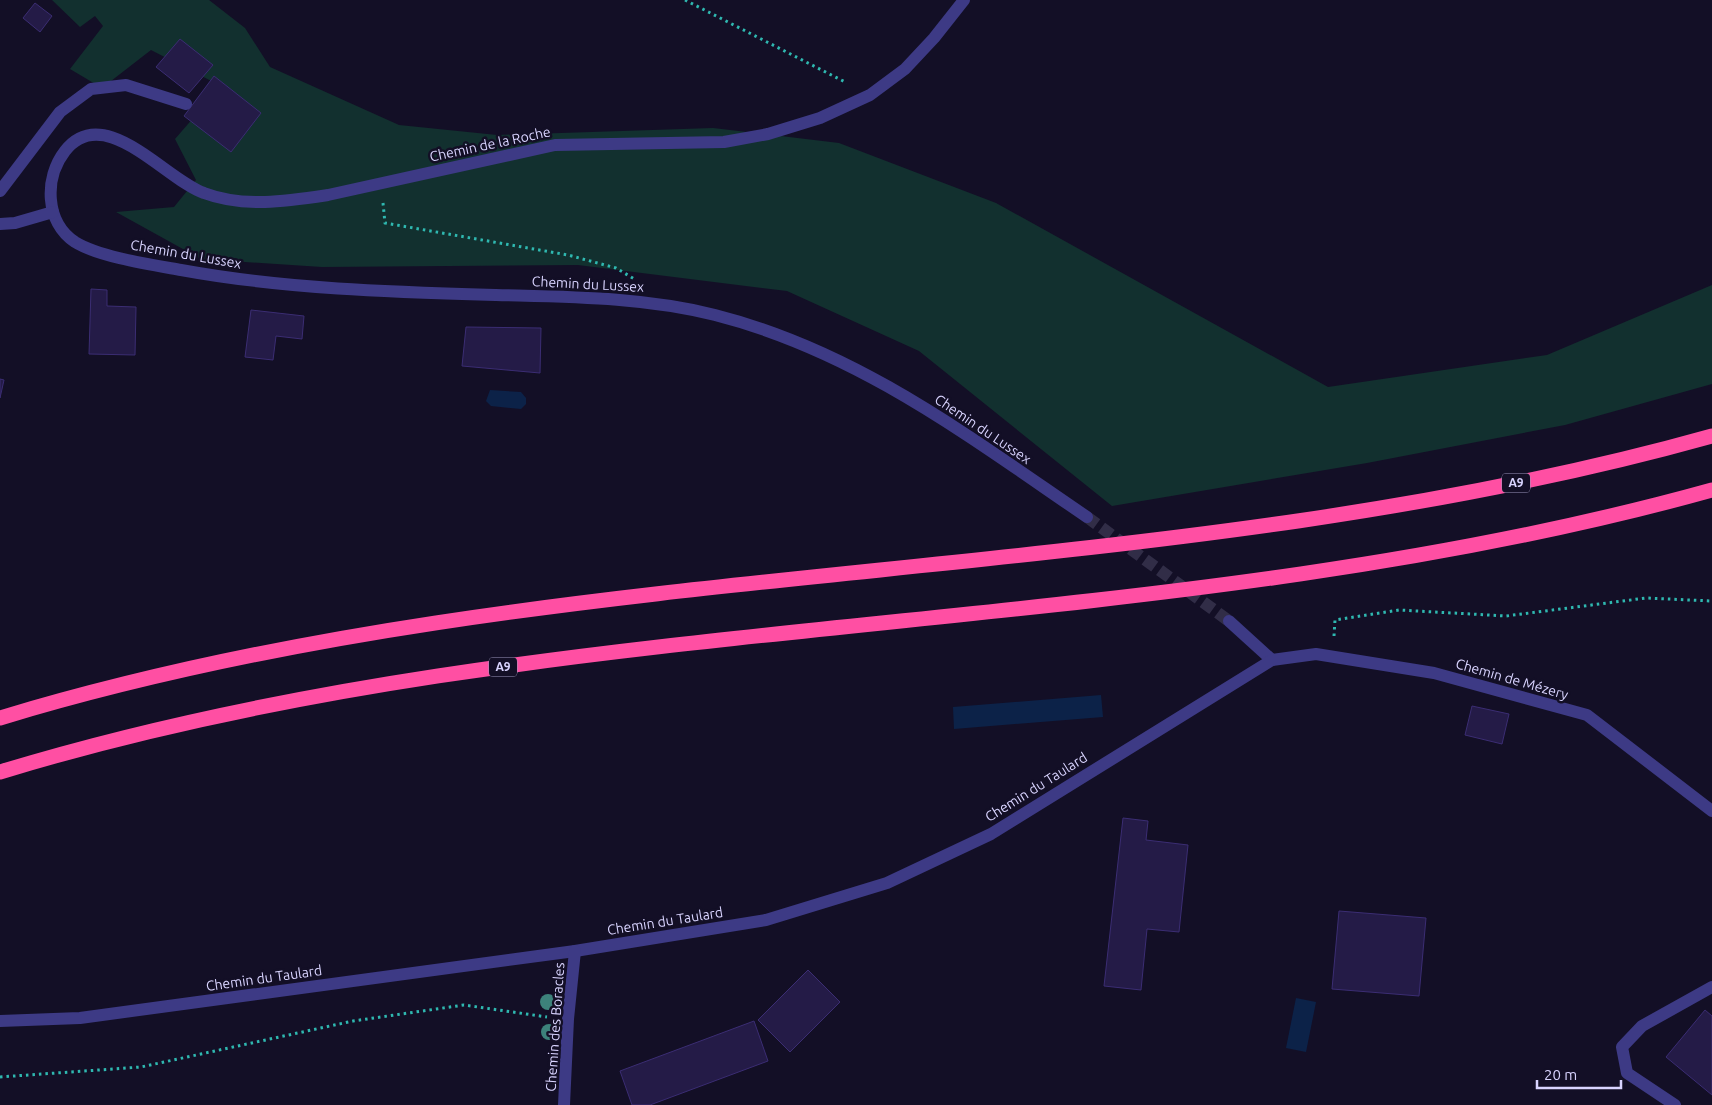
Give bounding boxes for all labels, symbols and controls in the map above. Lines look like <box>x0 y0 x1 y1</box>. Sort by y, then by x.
street label: Chemin de la Roche <box>428 123 552 165</box>
street label: Chemin du Lussex <box>129 236 243 272</box>
street label: Chemin du Lussex <box>531 273 645 295</box>
street label: Chemin du Lussex <box>932 391 1034 467</box>
road number: A9 <box>1502 473 1530 492</box>
street label: Chemin de Mézery <box>1454 655 1570 703</box>
road number: A9 <box>489 658 517 676</box>
street label: Chemin du Taulard <box>982 749 1090 825</box>
street label: Chemin du Taulard <box>606 904 724 938</box>
street label: Chemin du Taulard <box>205 962 323 994</box>
street label: Chemin des Boracles <box>542 962 568 1092</box>
scale bar <box>1537 1058 1621 1090</box>
text: 20 m <box>1544 1066 1577 1083</box>

